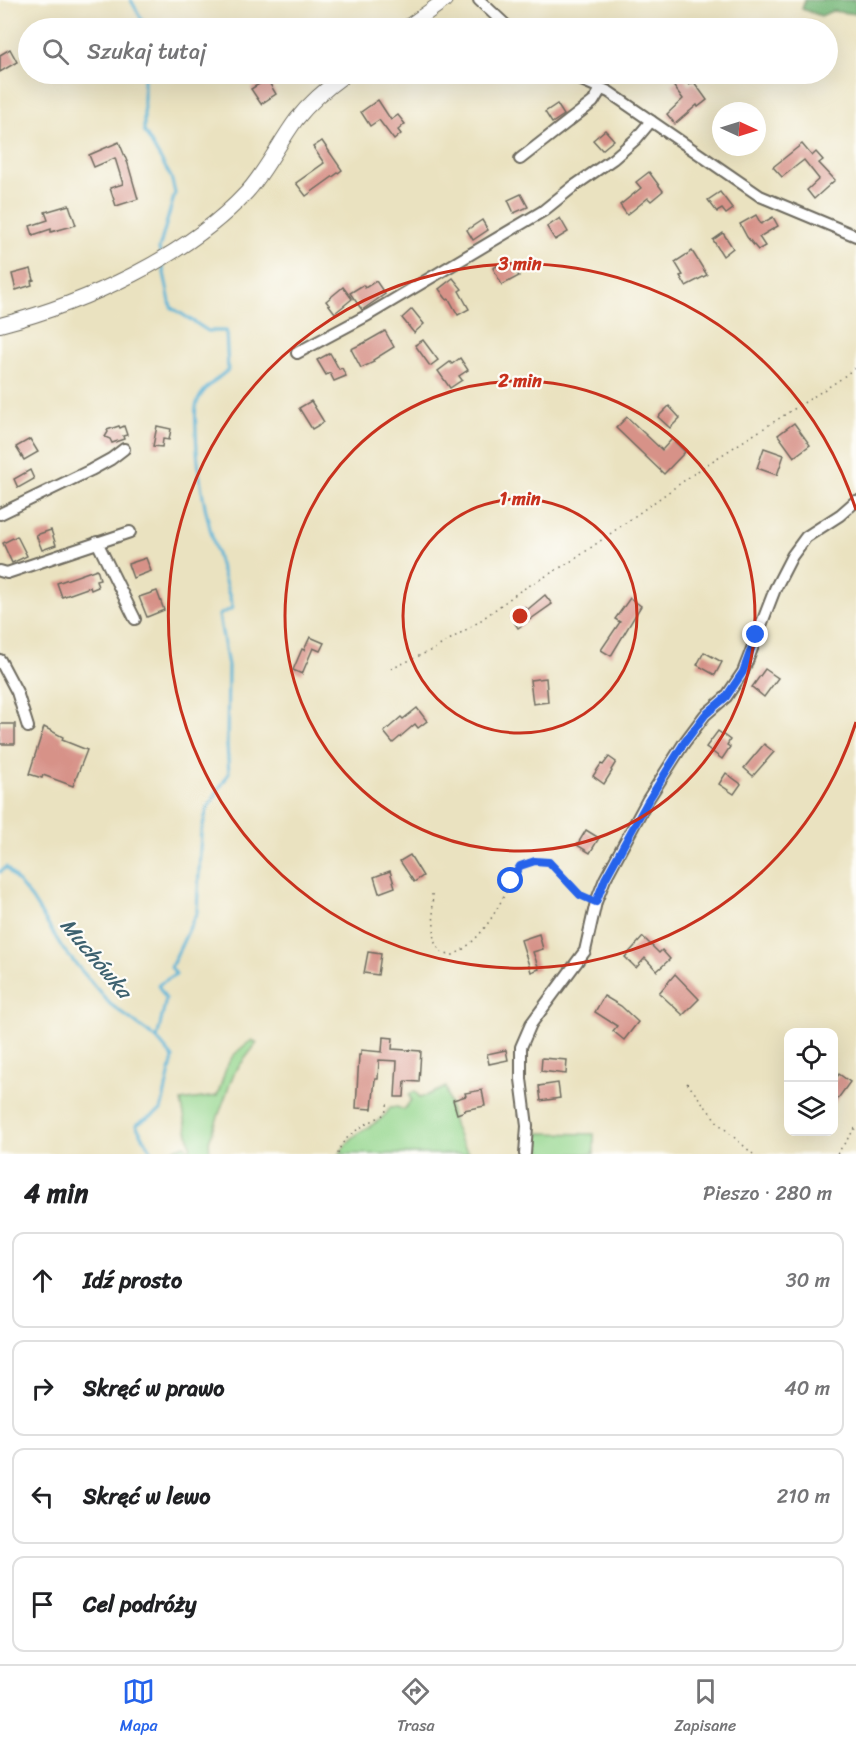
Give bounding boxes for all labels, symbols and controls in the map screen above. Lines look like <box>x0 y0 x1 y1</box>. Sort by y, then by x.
search box <box>18 18 838 84</box>
text: Szukaj tutaj <box>87 32 206 71</box>
icon: search <box>39 35 72 68</box>
north arrow <box>712 102 766 156</box>
text: 3 min <box>497 248 542 280</box>
text: 2 min <box>497 365 542 397</box>
text: 1 min <box>500 483 541 515</box>
centre of rings <box>510 606 530 626</box>
route end <box>742 621 768 647</box>
route start <box>497 867 523 893</box>
water label: Muchówka <box>50 909 143 1009</box>
map controls <box>784 1028 838 1136</box>
button: locate <box>784 1028 838 1082</box>
button: layers <box>784 1082 838 1136</box>
text: 4 min <box>24 1170 88 1216</box>
text: Pieszo · 280 m <box>703 1176 832 1211</box>
text: Idź prosto <box>83 1261 182 1300</box>
text: 30 m <box>786 1263 830 1298</box>
icon: ahead <box>26 1264 59 1297</box>
text: Skręć w prawo <box>83 1369 225 1408</box>
text: 40 m <box>784 1371 830 1406</box>
icon: right <box>26 1372 59 1405</box>
text: Skręć w lewo <box>83 1477 210 1516</box>
text: 210 m <box>777 1479 830 1514</box>
icon: left <box>26 1480 59 1513</box>
text: Cel podróży <box>83 1585 196 1624</box>
icon: arrive <box>26 1588 59 1621</box>
tab: Mapa <box>120 1675 157 1740</box>
tab: Trasa <box>397 1675 435 1740</box>
tab: Zapisane <box>674 1675 736 1740</box>

